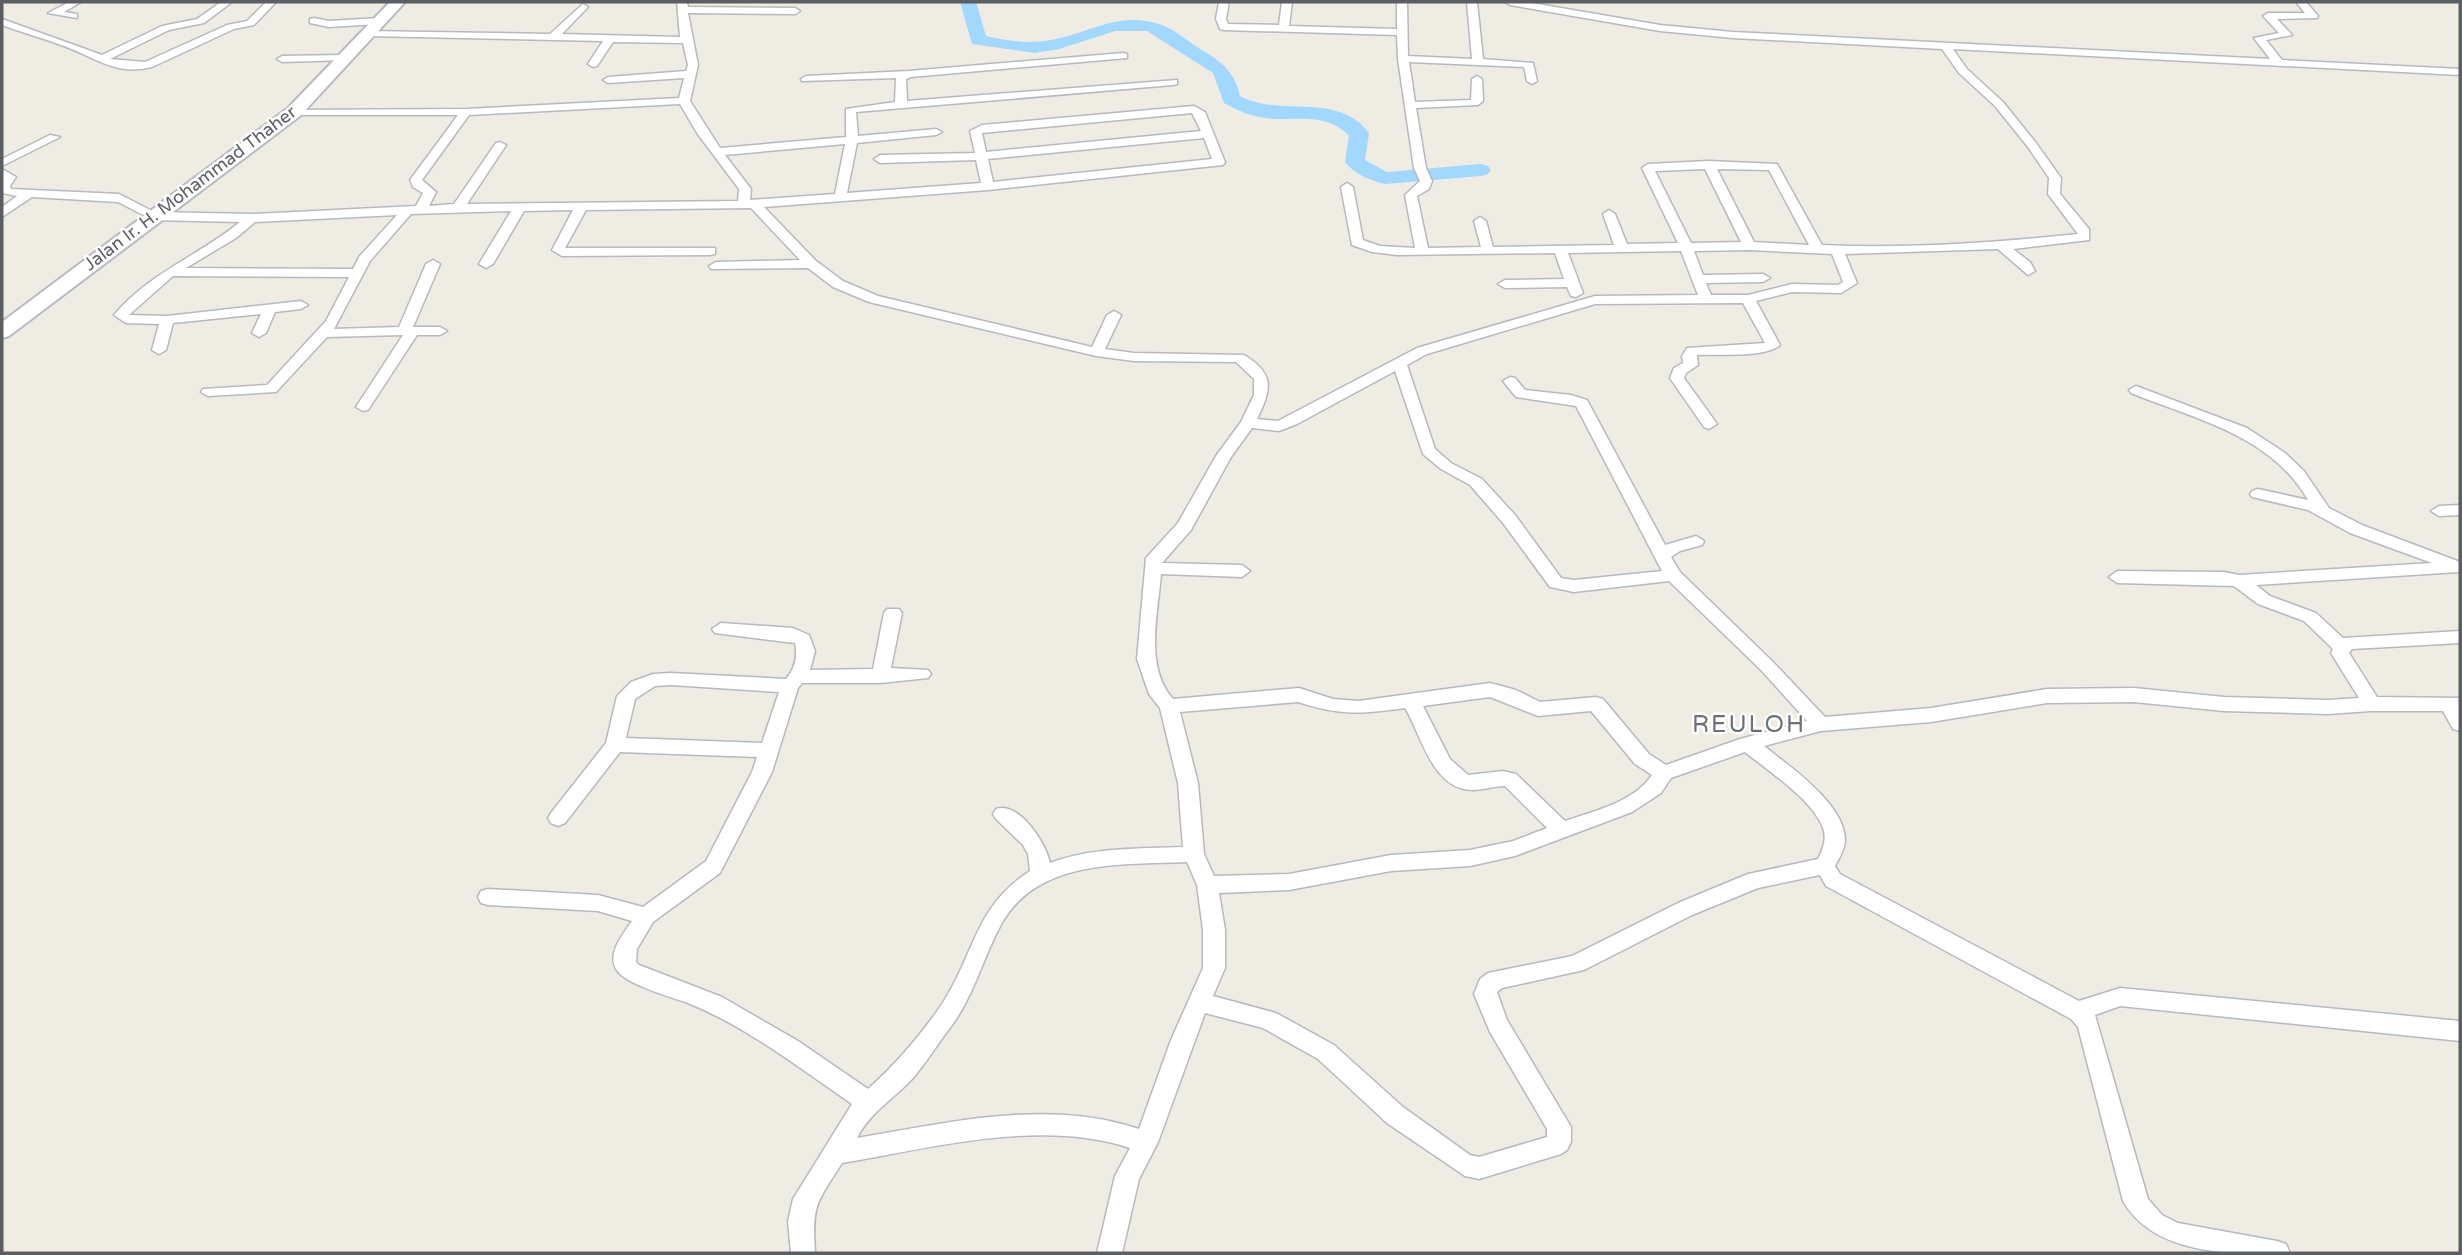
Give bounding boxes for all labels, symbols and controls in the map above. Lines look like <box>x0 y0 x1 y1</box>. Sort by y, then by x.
street label: Jalan Ir. H. Mohammad Thaher <box>79 101 301 275</box>
district label: REULOH <box>1692 710 1806 739</box>

